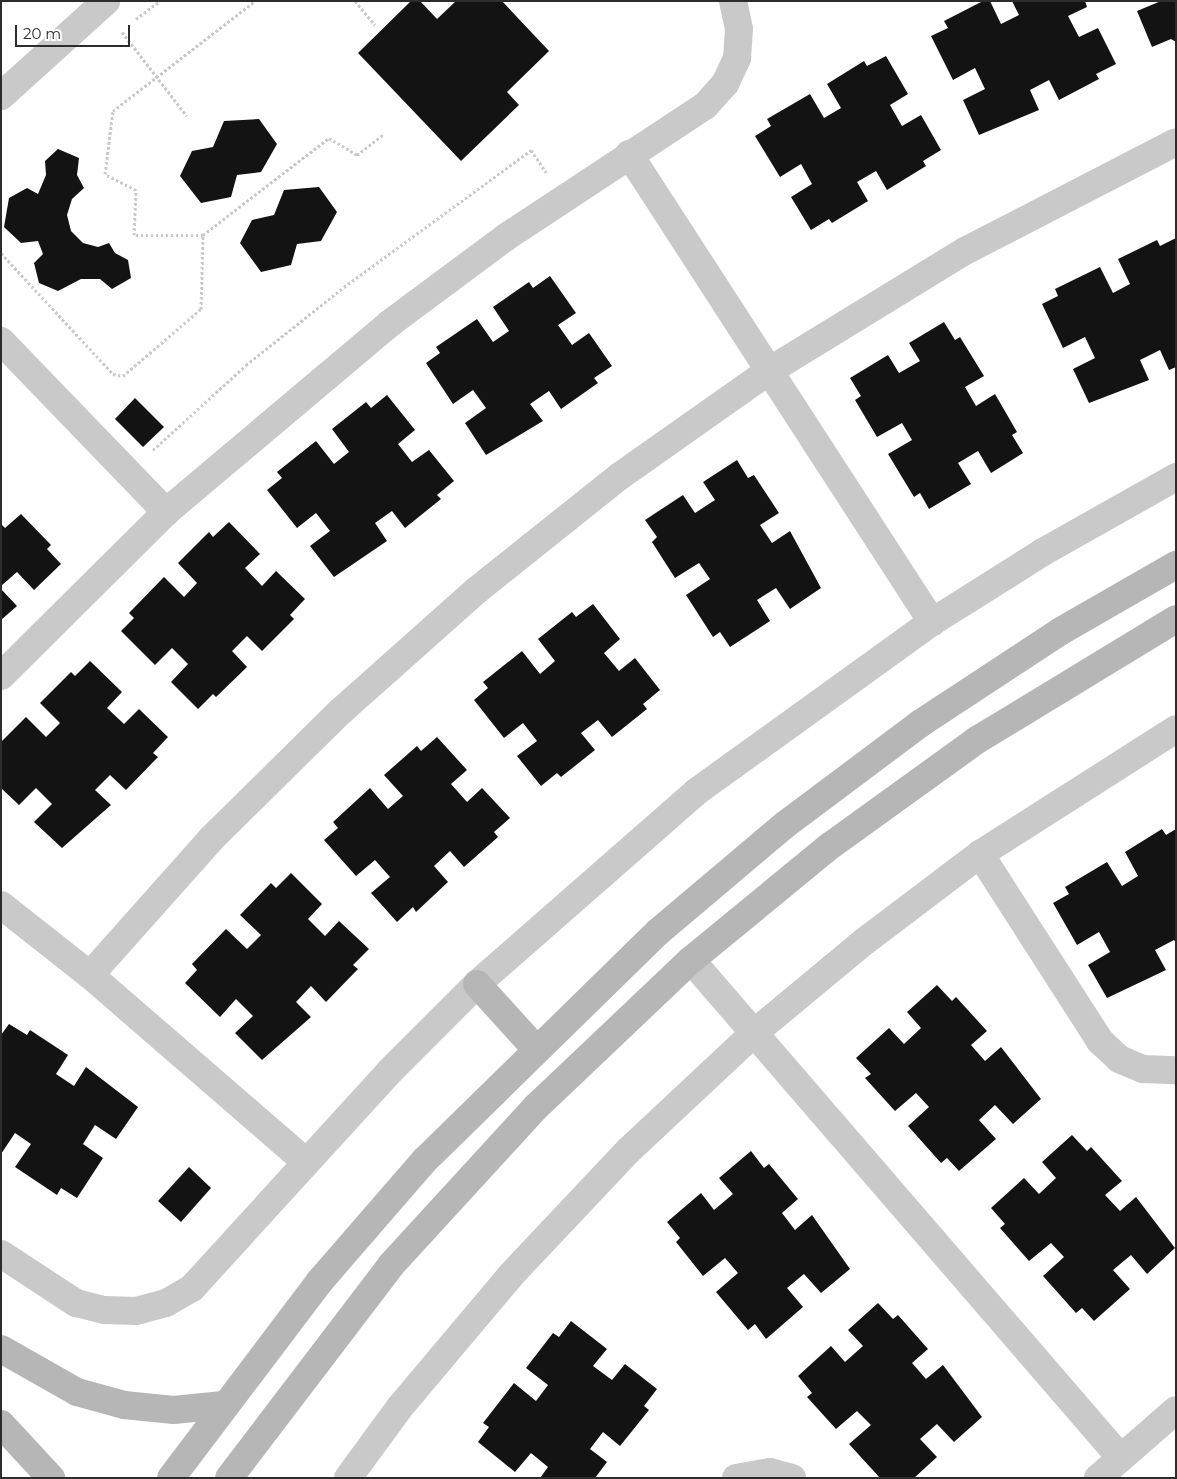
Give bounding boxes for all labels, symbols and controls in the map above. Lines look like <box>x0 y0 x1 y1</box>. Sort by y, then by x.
scale bar <box>18 15 132 47</box>
text: 20 m <box>23 24 61 43</box>

